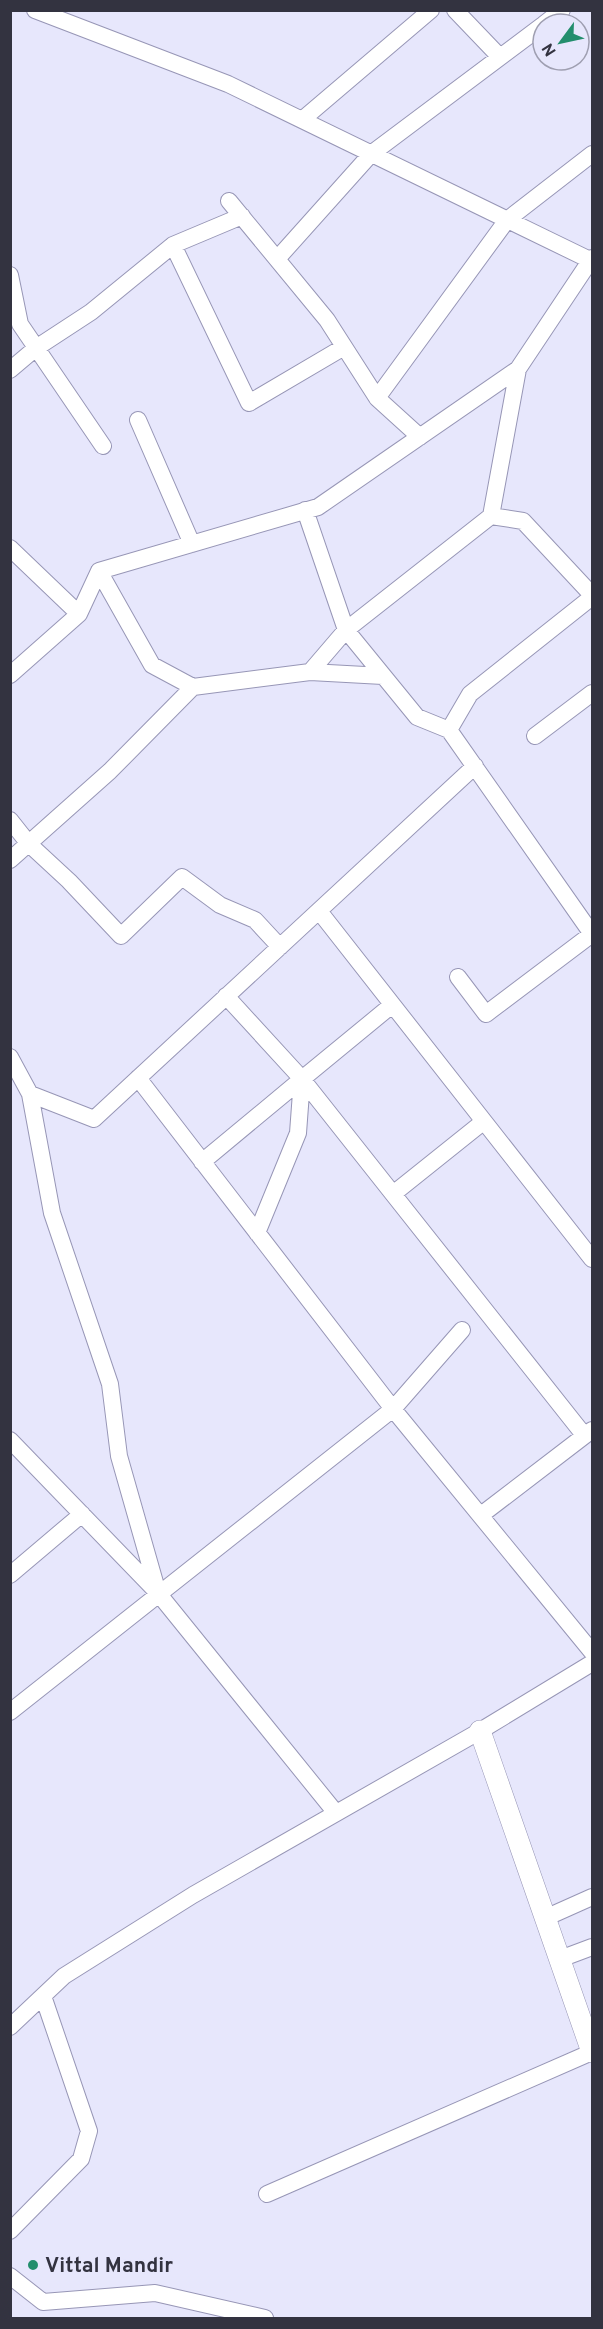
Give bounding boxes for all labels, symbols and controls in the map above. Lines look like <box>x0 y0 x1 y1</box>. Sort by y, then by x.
north arrow <box>531 12 591 72</box>
text: N <box>539 39 562 59</box>
place label: Vittal Mandir <box>45 2253 173 2280</box>
marker: Vittal Mandir <box>26 2258 40 2272</box>

